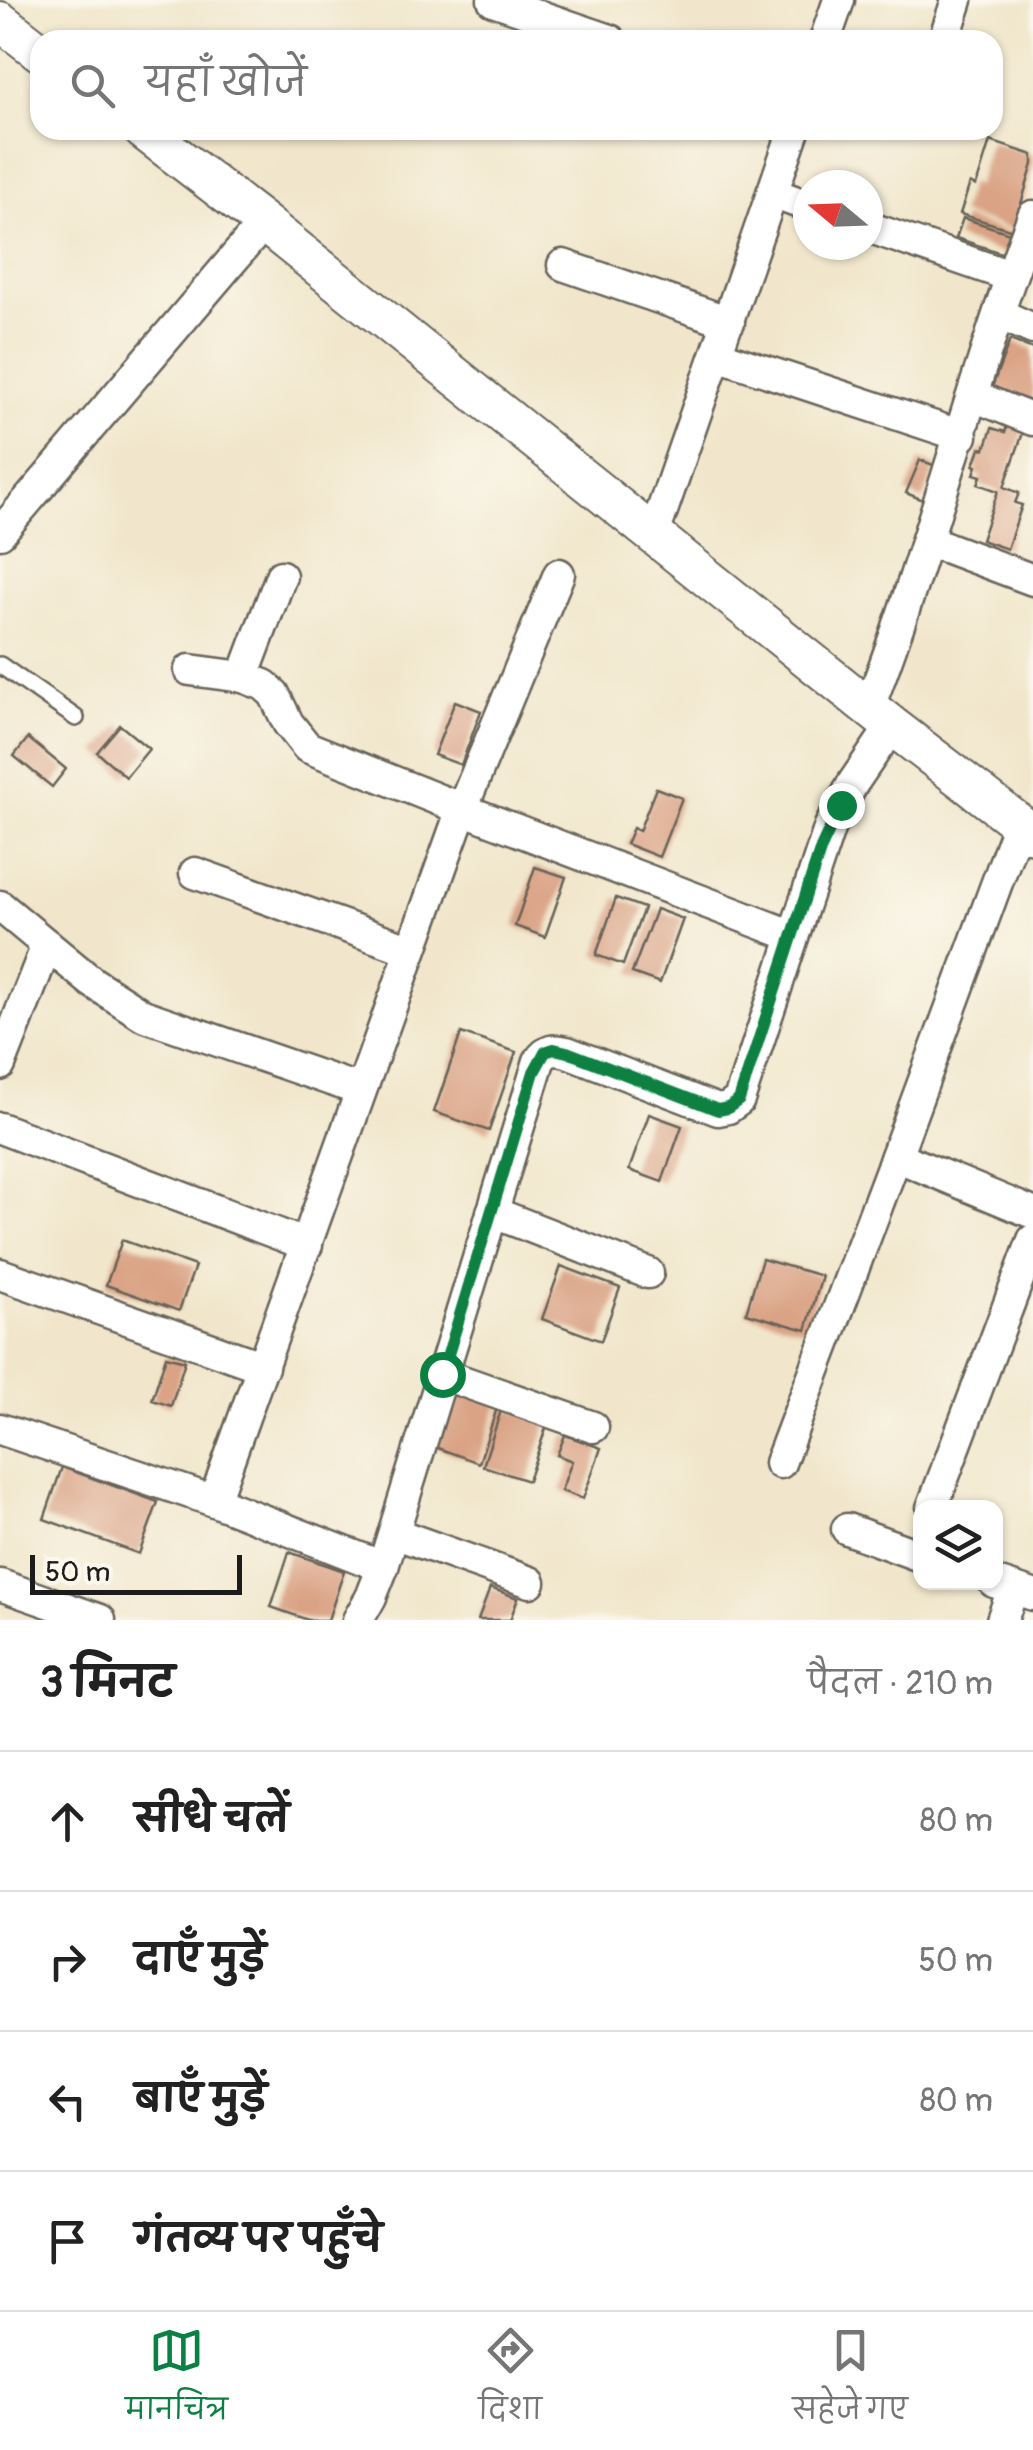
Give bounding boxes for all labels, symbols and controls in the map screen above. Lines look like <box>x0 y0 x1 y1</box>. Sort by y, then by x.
search box <box>30 30 1003 140</box>
icon: search <box>65 58 120 113</box>
text: यहाँ खोजें <box>145 59 307 107</box>
north arrow <box>793 170 883 260</box>
route end <box>819 783 865 829</box>
route start <box>420 1352 466 1398</box>
map controls <box>913 1500 1003 1590</box>
button: layers <box>913 1500 1003 1590</box>
scale bar <box>30 1550 242 1594</box>
text: 50 m <box>45 1555 110 1590</box>
text: 3 मिनट <box>40 1657 174 1709</box>
text: पैदल · 210 m <box>807 1664 993 1704</box>
icon: ahead <box>40 1794 95 1849</box>
text: सीधे चलें <box>135 1795 289 1843</box>
text: 80 m <box>920 1801 993 1841</box>
icon: right <box>40 1934 95 1989</box>
text: दाएँ मुड़ें <box>135 1935 266 1983</box>
text: 50 m <box>918 1941 993 1981</box>
icon: left <box>40 2074 95 2129</box>
text: बाएँ मुड़ें <box>135 2075 267 2123</box>
text: 80 m <box>920 2081 993 2121</box>
icon: arrive <box>40 2214 95 2269</box>
text: गंतव्य पर पहुँचे <box>135 2215 382 2263</box>
tab: मानचित्र <box>125 2323 228 2440</box>
tab: दिशा <box>478 2323 542 2440</box>
tab: सहेजे गए <box>793 2323 908 2440</box>

